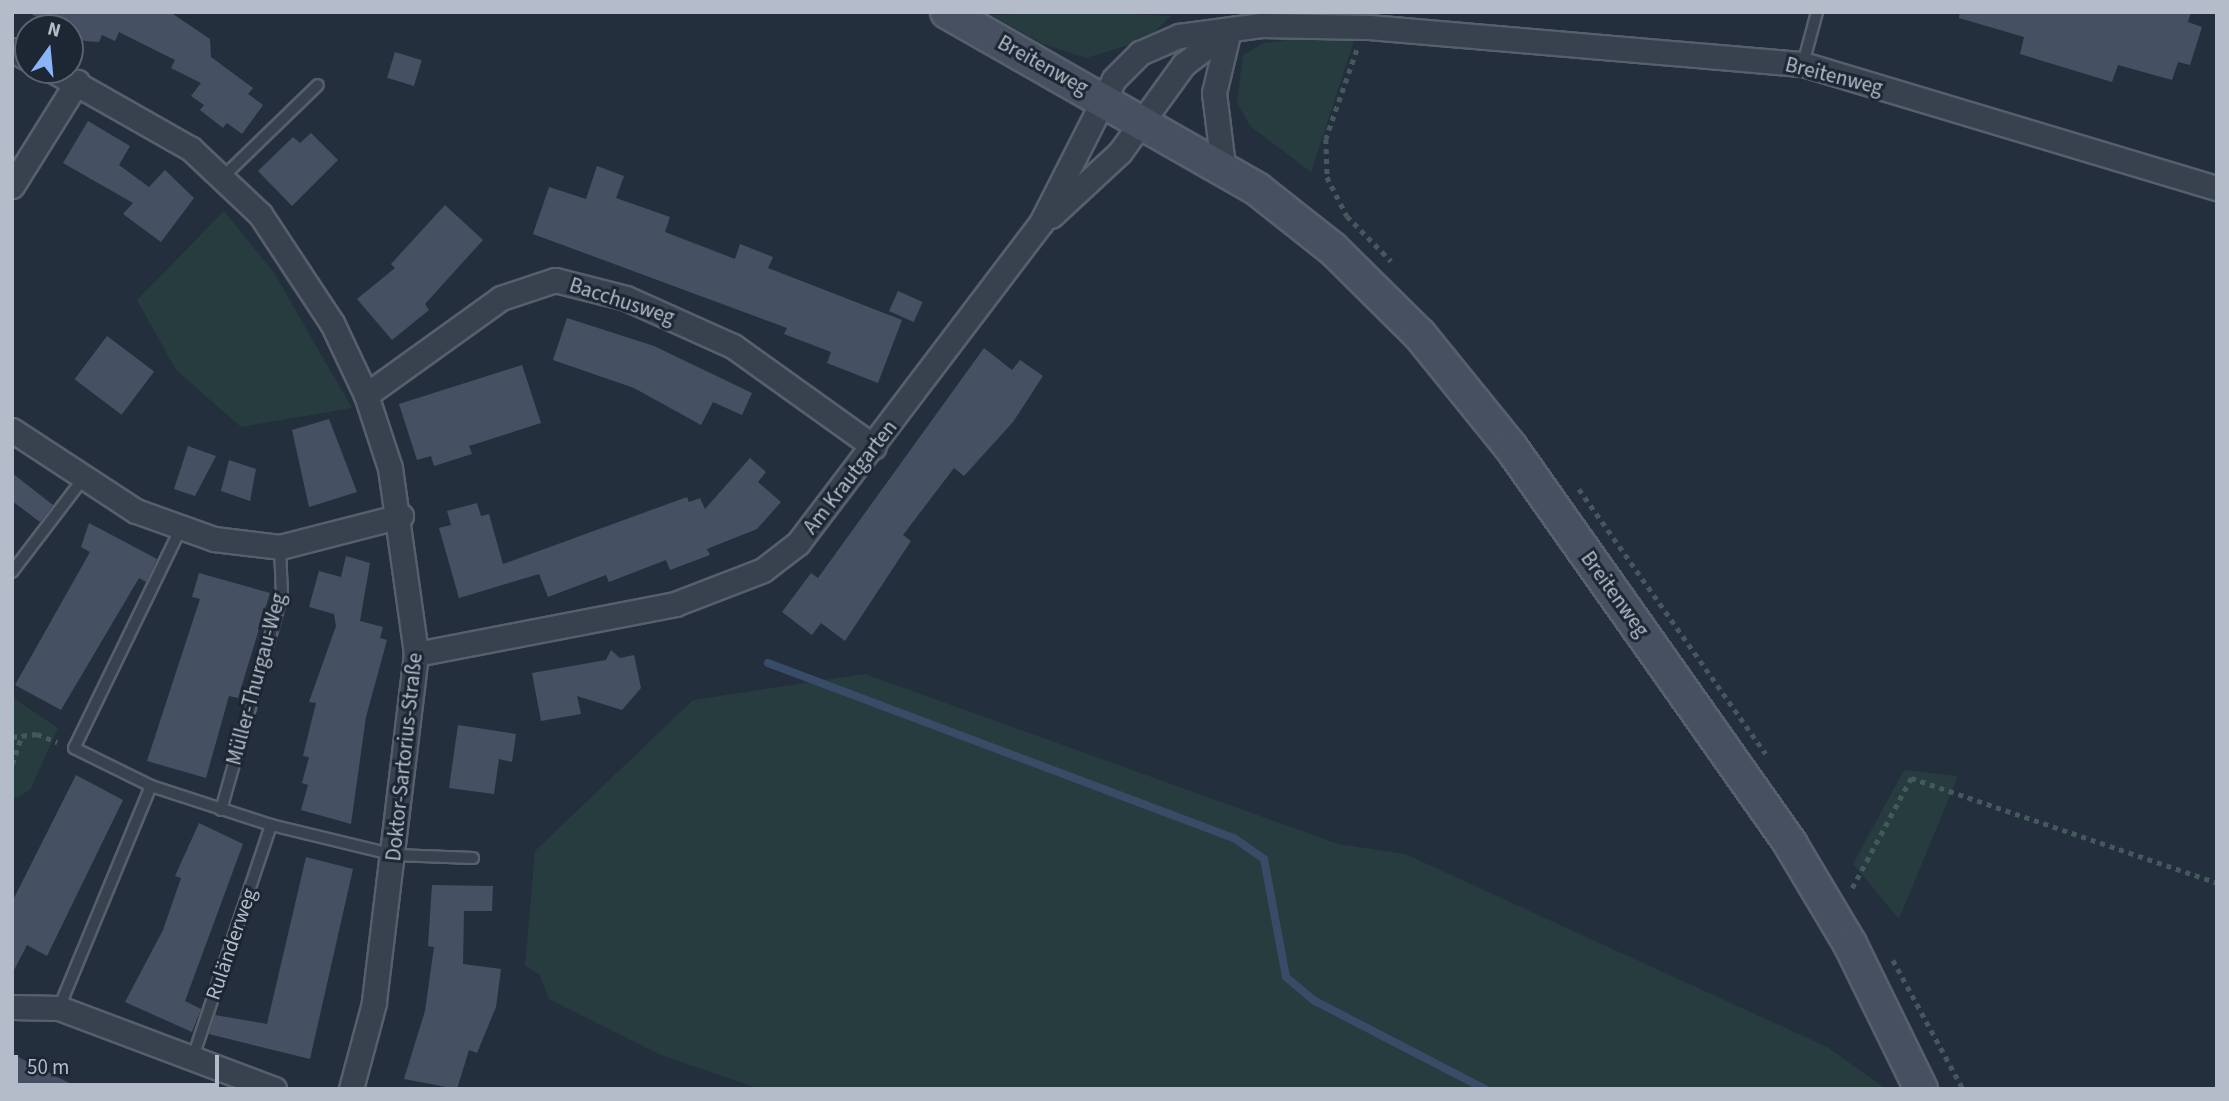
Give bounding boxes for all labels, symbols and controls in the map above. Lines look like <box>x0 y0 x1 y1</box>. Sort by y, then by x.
north arrow <box>14 14 84 84</box>
text: N <box>44 15 64 45</box>
street label: Breitenweg <box>993 30 1093 100</box>
street label: Breitenweg <box>1783 52 1885 100</box>
street label: Bacchusweg <box>566 272 678 330</box>
street label: Am Krautgarten <box>798 415 902 539</box>
street label: Breitenweg <box>1576 546 1654 642</box>
street label: Müller-Thurgau-Weg <box>221 590 291 768</box>
street label: Doktor-Sartorius-Straße <box>381 652 427 862</box>
street label: Ruländerweg <box>200 885 262 1003</box>
scale bar <box>18 1042 222 1086</box>
text: 50 m <box>27 1052 69 1082</box>

